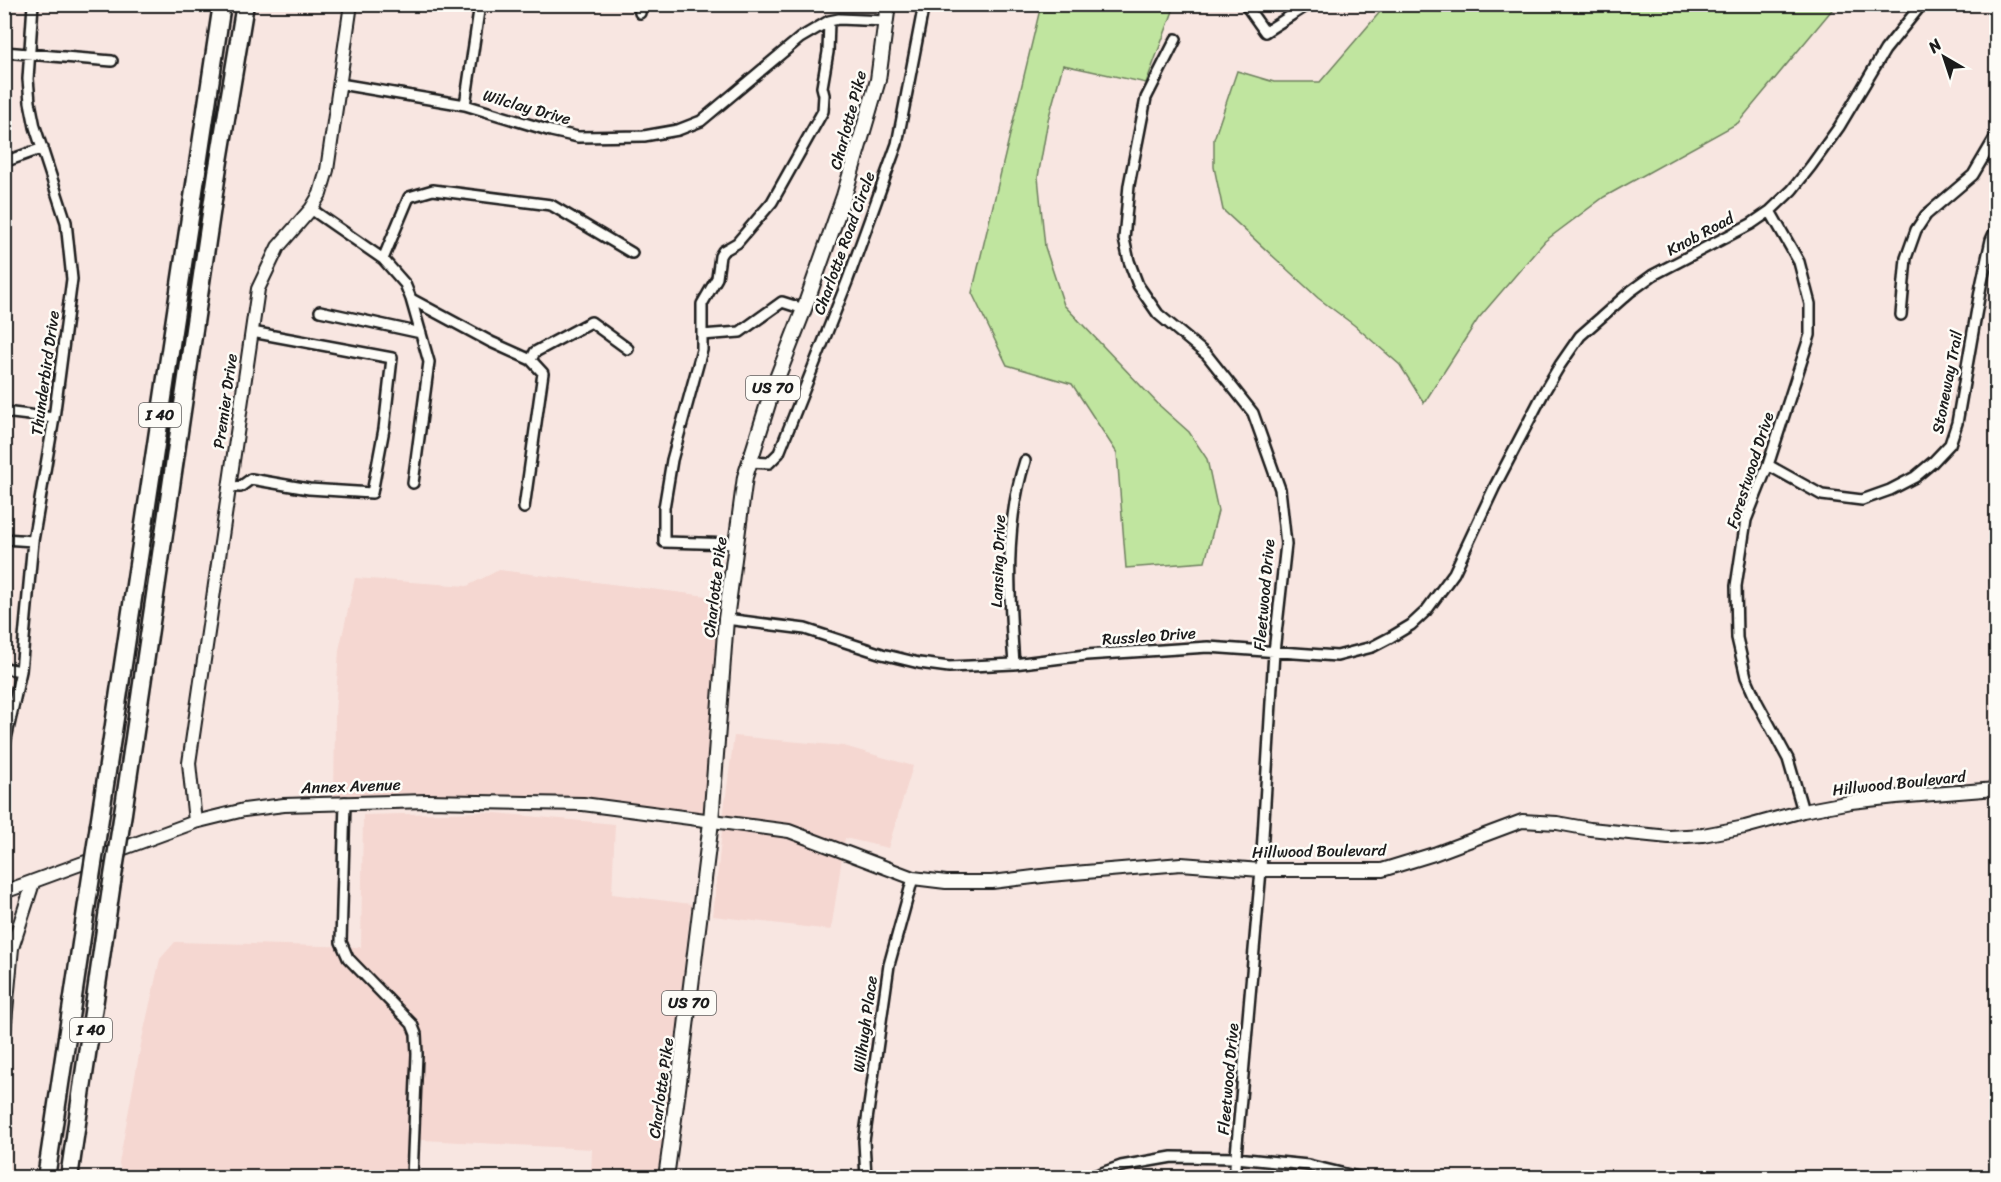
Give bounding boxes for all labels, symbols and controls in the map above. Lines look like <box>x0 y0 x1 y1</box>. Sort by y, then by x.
north arrow <box>1914 27 1974 87</box>
text: N <box>1921 30 1949 61</box>
street label: Charlotte Pike <box>821 67 875 173</box>
street label: Wilclay Drive <box>479 81 575 133</box>
street label: Charlotte Road Circle <box>805 167 883 319</box>
street label: Knob Road <box>1661 203 1741 264</box>
street label: Thunderbird Drive <box>22 309 68 437</box>
street label: Stoneway Trail <box>1923 327 1971 436</box>
street label: Premier Drive <box>204 352 246 450</box>
road number: US 70 <box>746 376 800 400</box>
road number: I 40 <box>139 403 181 427</box>
street label: Forestwood Drive <box>1718 408 1783 532</box>
street label: Lansing Drive <box>982 514 1014 608</box>
street label: Charlotte Pike <box>694 535 736 639</box>
street label: Fleetwood Drive <box>1245 538 1283 652</box>
street label: Russleo Drive <box>1101 618 1197 654</box>
street label: Hillwood Boulevard <box>1831 761 1969 804</box>
street label: Annex Avenue <box>300 770 401 802</box>
street label: Hillwood Boulevard <box>1252 835 1388 867</box>
street label: Wilhugh Place <box>844 974 886 1074</box>
road number: US 70 <box>662 991 716 1015</box>
road number: I 40 <box>70 1018 112 1042</box>
street label: Fleetwood Drive <box>1209 1022 1247 1136</box>
street label: Charlotte Pike <box>640 1036 682 1140</box>

